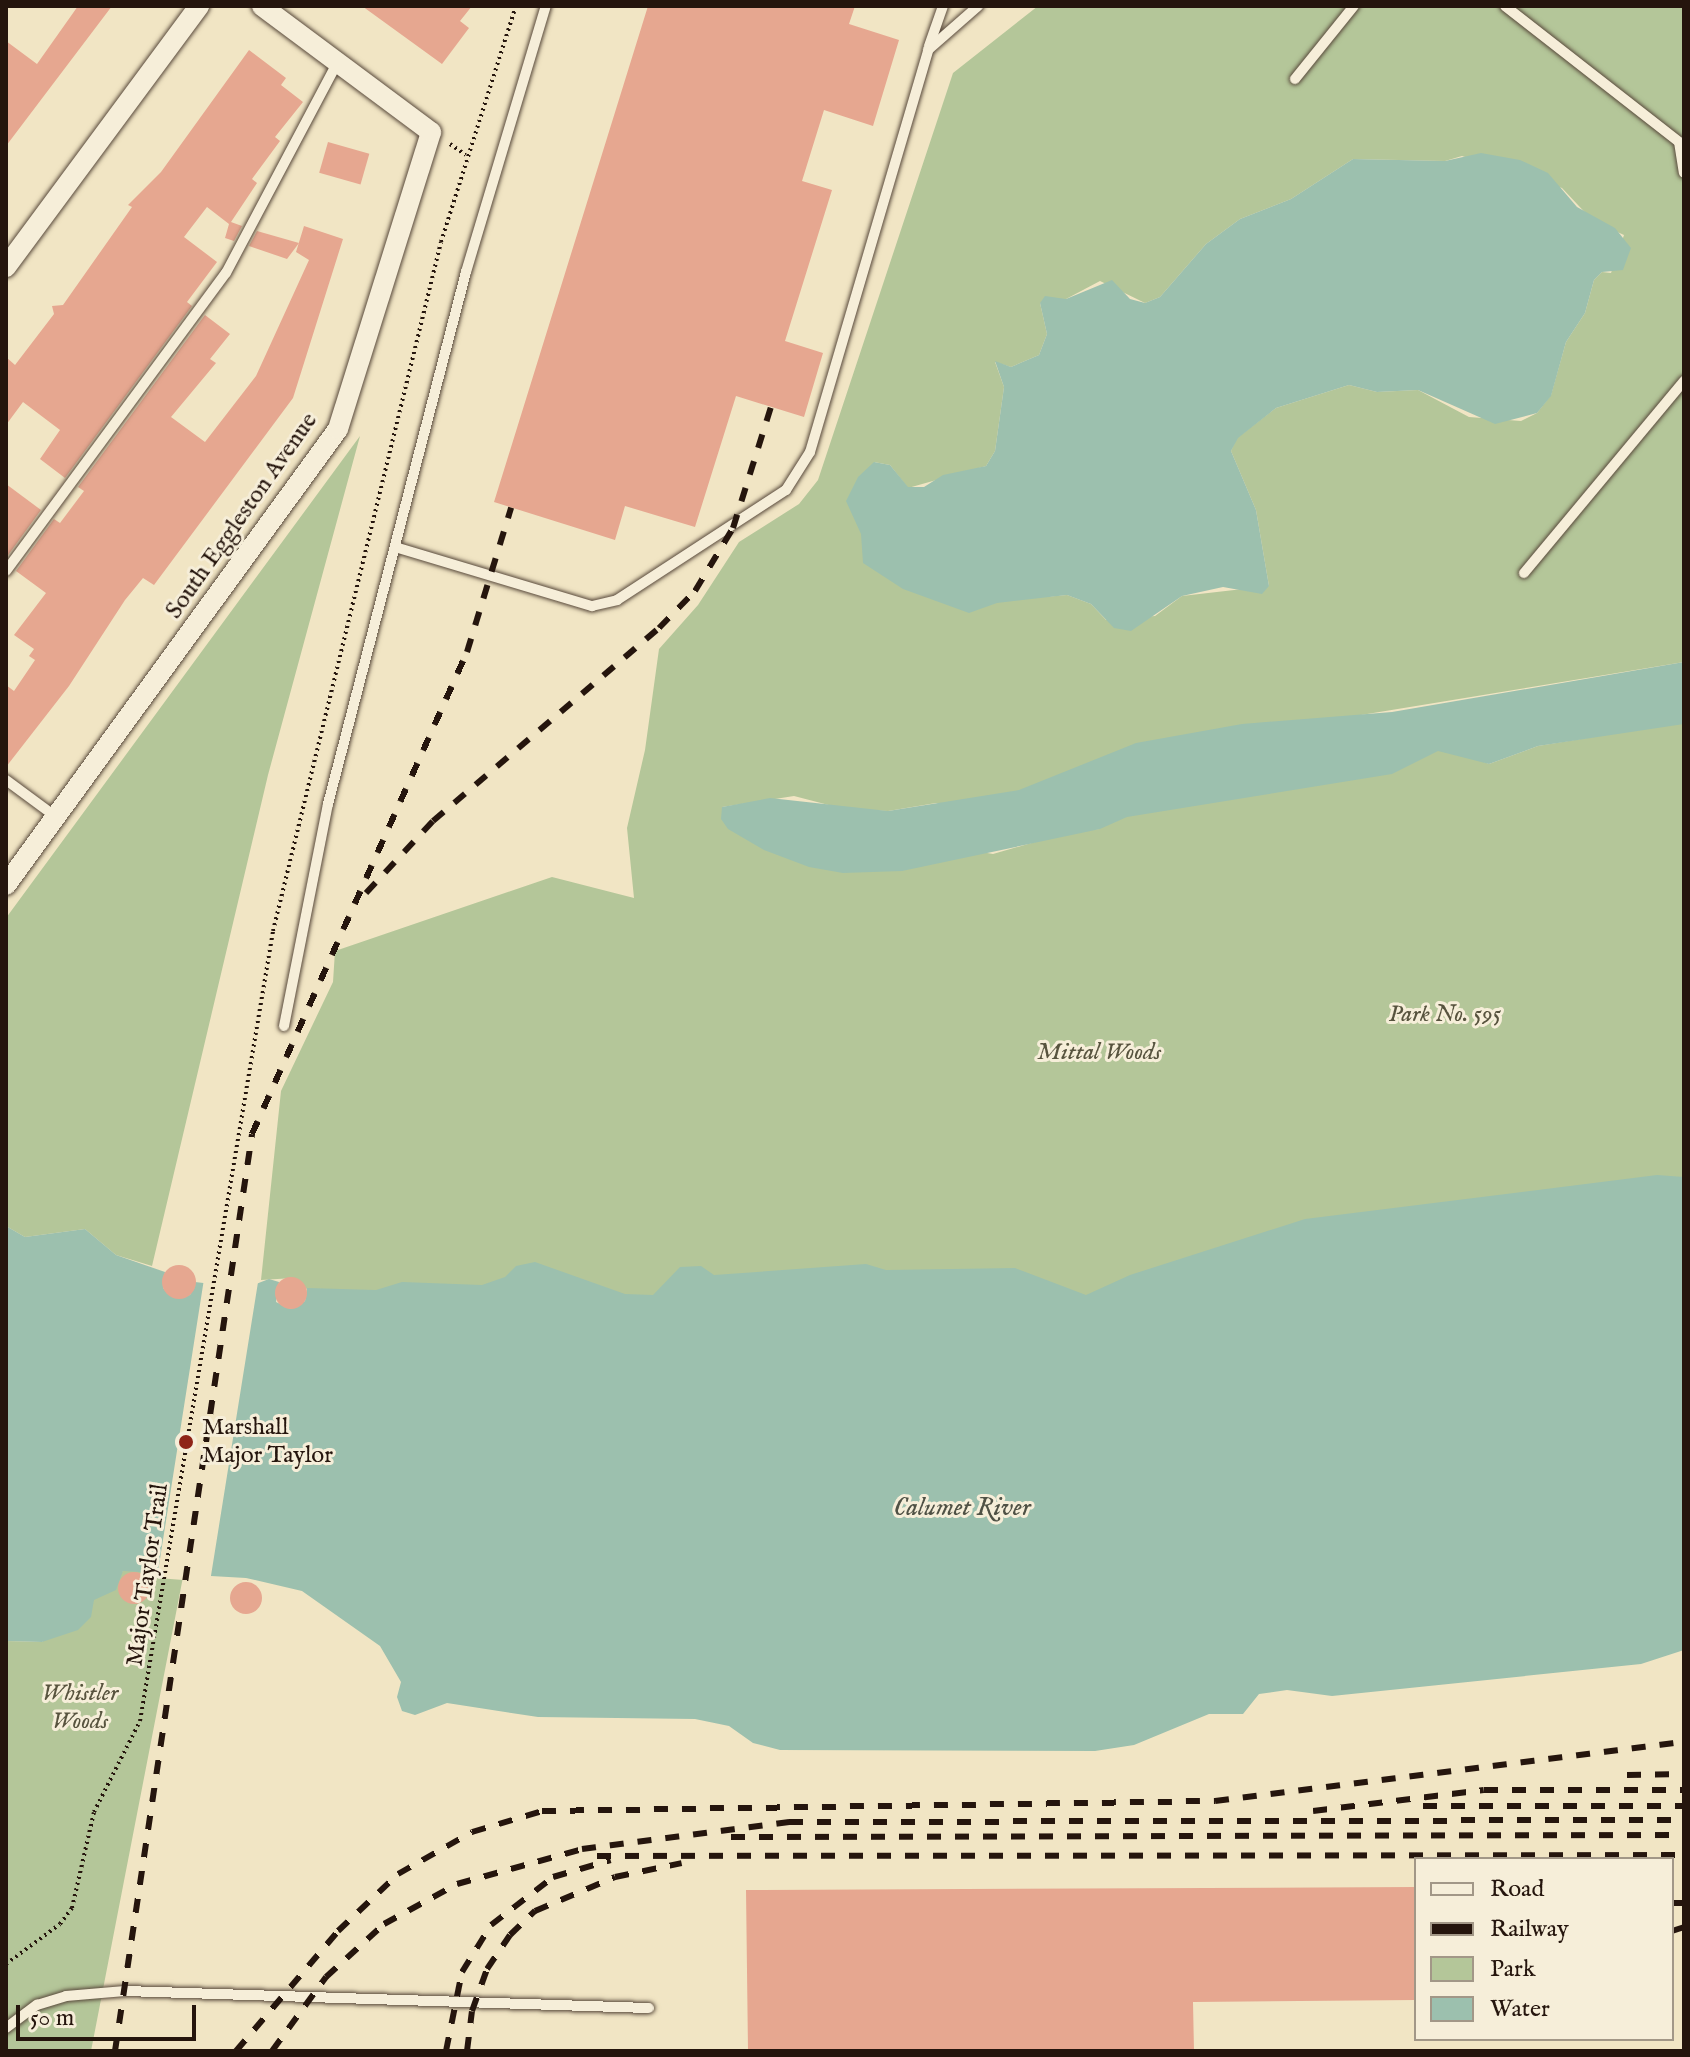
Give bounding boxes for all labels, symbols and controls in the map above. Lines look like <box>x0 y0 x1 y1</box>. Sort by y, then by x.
street label: South Eggleston Avenue <box>160 407 324 625</box>
park label: Park No. 595 <box>1388 1001 1502 1029</box>
park label: Mittal Woods <box>1037 1039 1161 1067</box>
place label: Marshall Major Taylor <box>202 1414 333 1470</box>
marker: Marshall Major Taylor <box>177 1433 195 1451</box>
street label: Major Taylor Trail <box>121 1482 175 1668</box>
water label: Calumet River <box>893 1492 1031 1524</box>
park label: Whistler Woods <box>42 1680 118 1736</box>
legend <box>1414 1857 1674 2041</box>
text: Road <box>1490 1874 1544 1905</box>
text: Railway <box>1490 1914 1569 1945</box>
text: Park <box>1490 1954 1536 1985</box>
scale bar <box>20 1989 200 2039</box>
text: Water <box>1490 1994 1550 2025</box>
text: 50 m <box>30 2003 74 2034</box>

